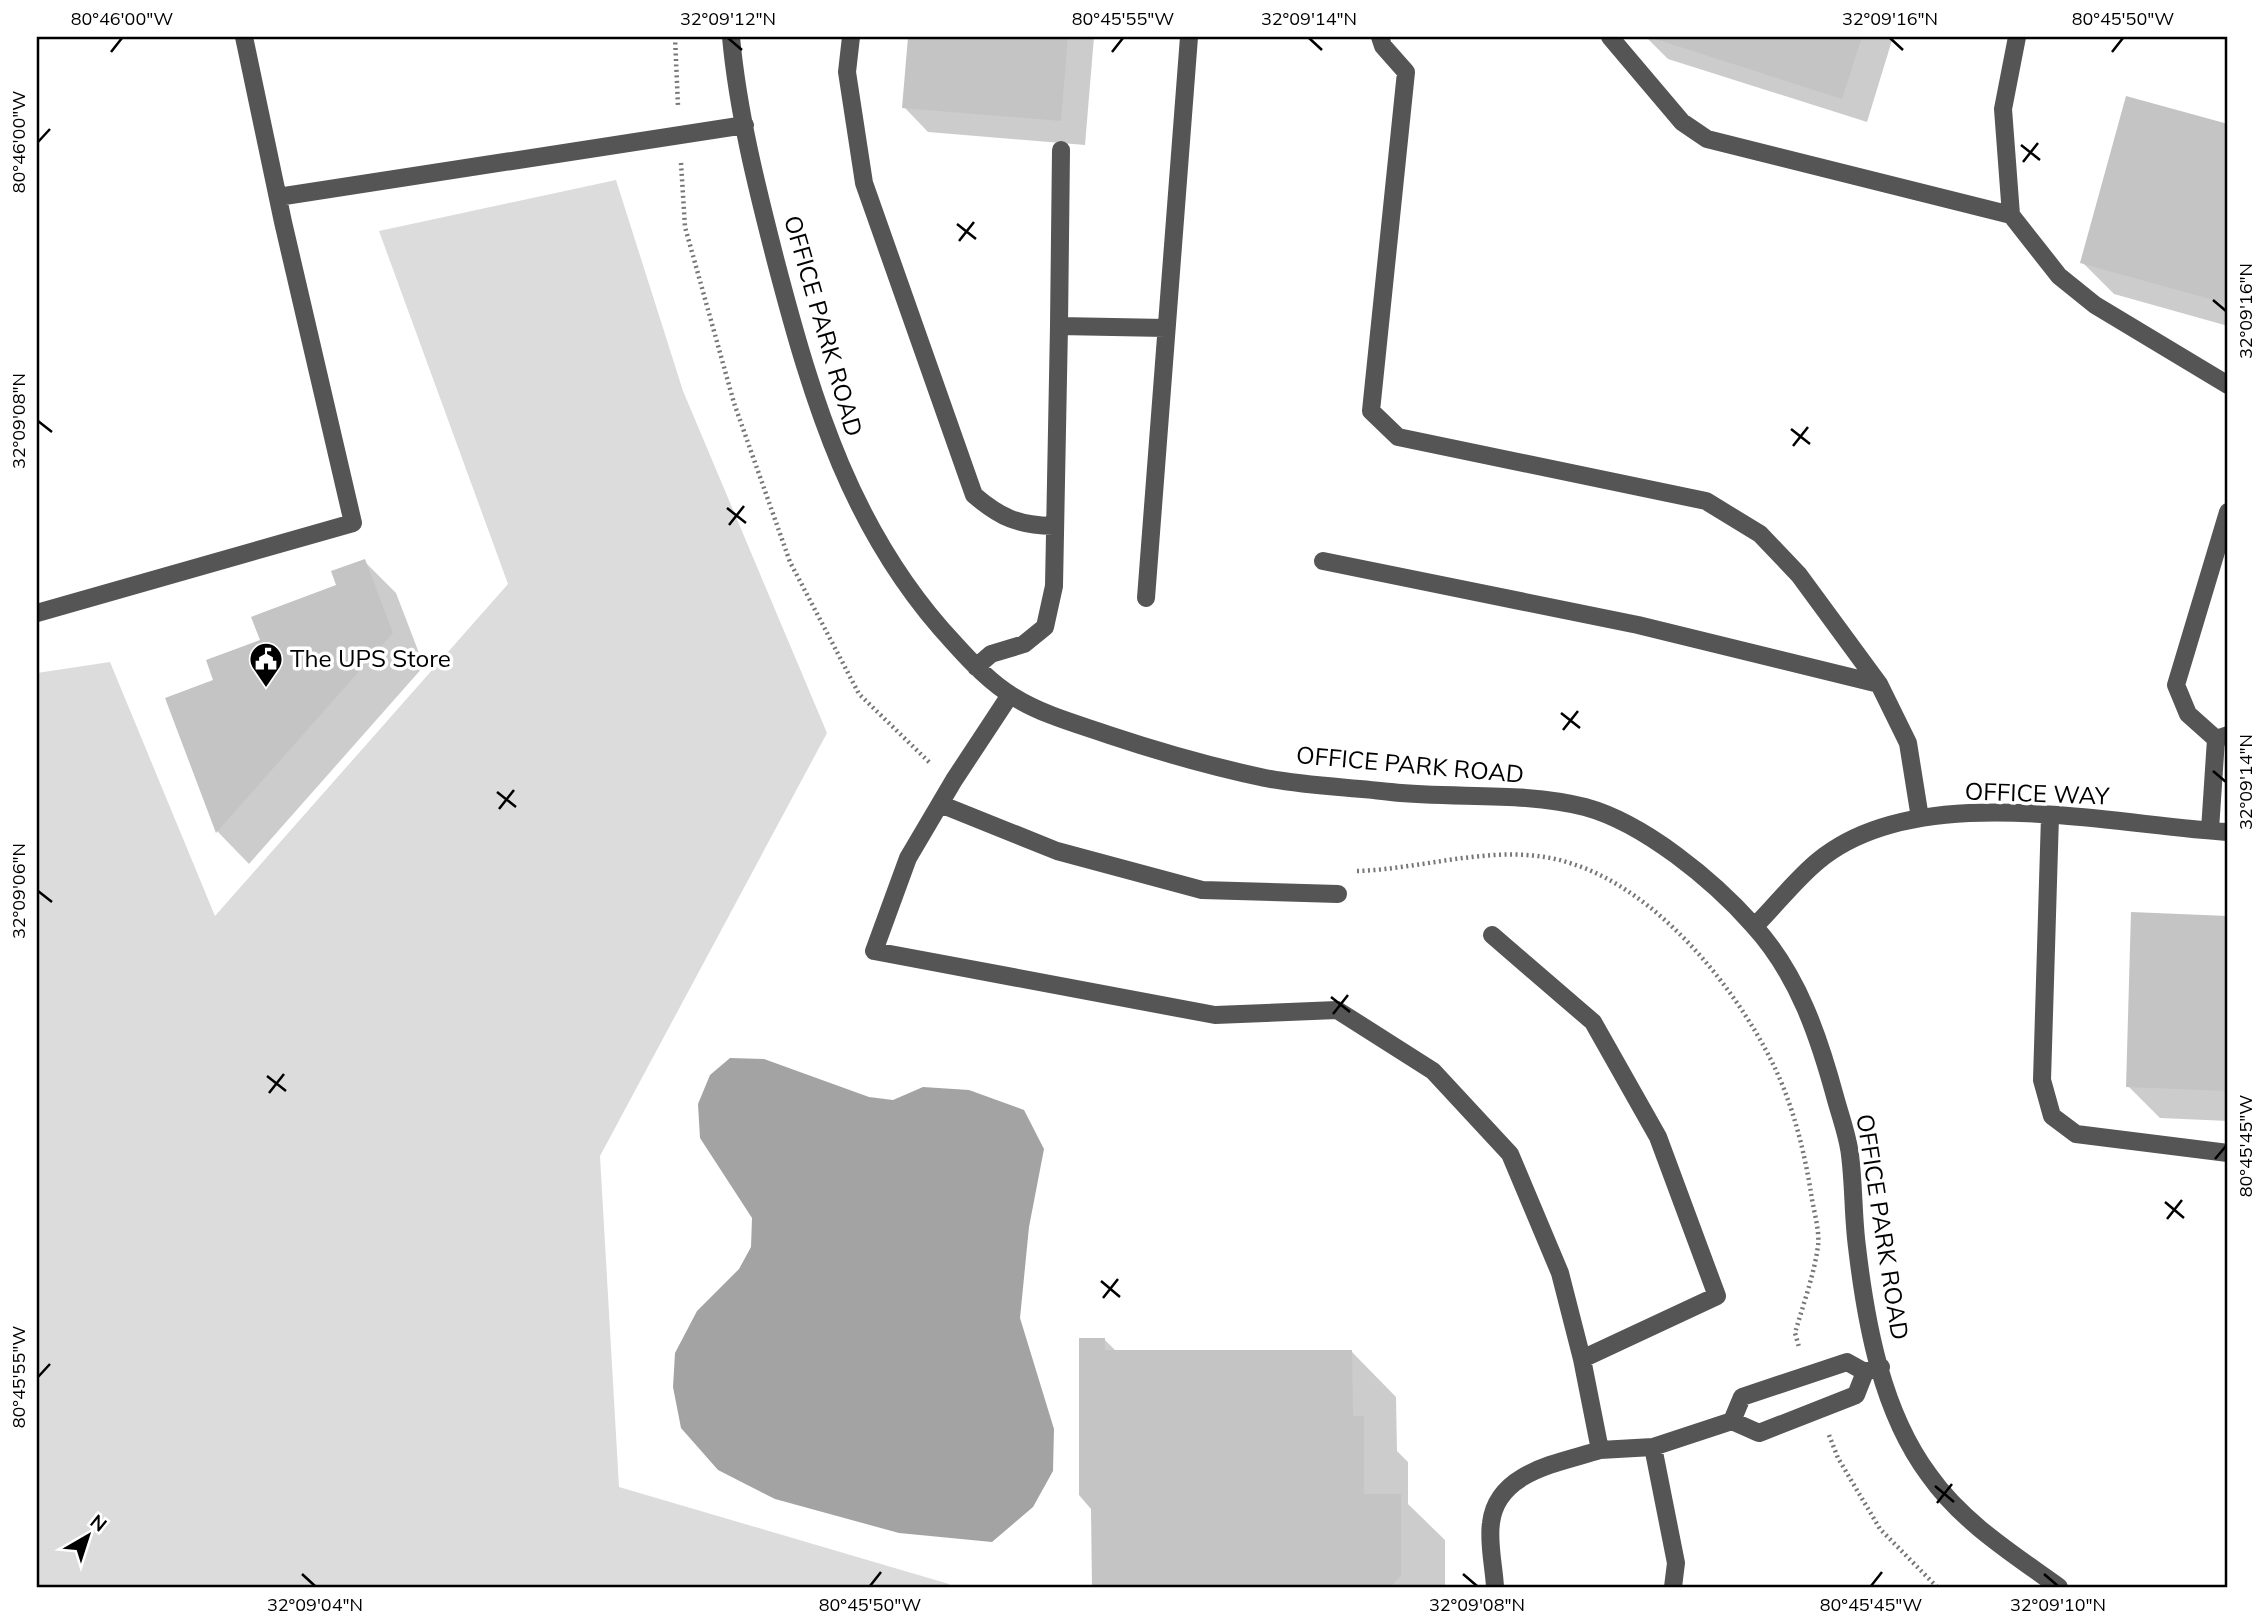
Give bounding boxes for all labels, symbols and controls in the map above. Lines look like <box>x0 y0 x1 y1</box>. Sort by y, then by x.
text: 80°46'00"W <box>71 7 173 30</box>
text: 32°09'12"N <box>680 7 776 30</box>
text: 80°45'55"W <box>1072 7 1174 30</box>
text: 32°09'14"N <box>1261 7 1357 30</box>
text: 32°09'16"N <box>1842 7 1938 30</box>
text: 80°45'50"W <box>2072 7 2174 30</box>
text: 80°46'00"W <box>7 91 30 193</box>
street label: OFFICE PARK ROAD <box>778 212 870 440</box>
text: 32°09'16"N <box>2234 263 2257 359</box>
text: 32°09'08"N <box>7 373 30 469</box>
public building icon: The UPS Store <box>247 640 285 689</box>
place label: The UPS Store <box>290 643 451 673</box>
text: 32°09'14"N <box>2234 734 2257 830</box>
street label: OFFICE PARK ROAD <box>1295 739 1525 789</box>
street label: OFFICE WAY <box>1964 775 2110 811</box>
text: 32°09'06"N <box>7 843 30 939</box>
text: 80°45'45"W <box>2234 1095 2257 1197</box>
street label: OFFICE PARK ROAD <box>1850 1112 1916 1342</box>
text: 80°45'55"W <box>7 1326 30 1428</box>
north arrow <box>52 1502 122 1572</box>
text: N <box>86 1509 112 1537</box>
text: 32°09'04"N <box>267 1593 363 1616</box>
text: 80°45'50"W <box>819 1593 921 1616</box>
text: 32°09'08"N <box>1429 1593 1525 1616</box>
text: 80°45'45"W <box>1820 1593 1922 1616</box>
text: 32°09'10"N <box>2010 1593 2106 1616</box>

